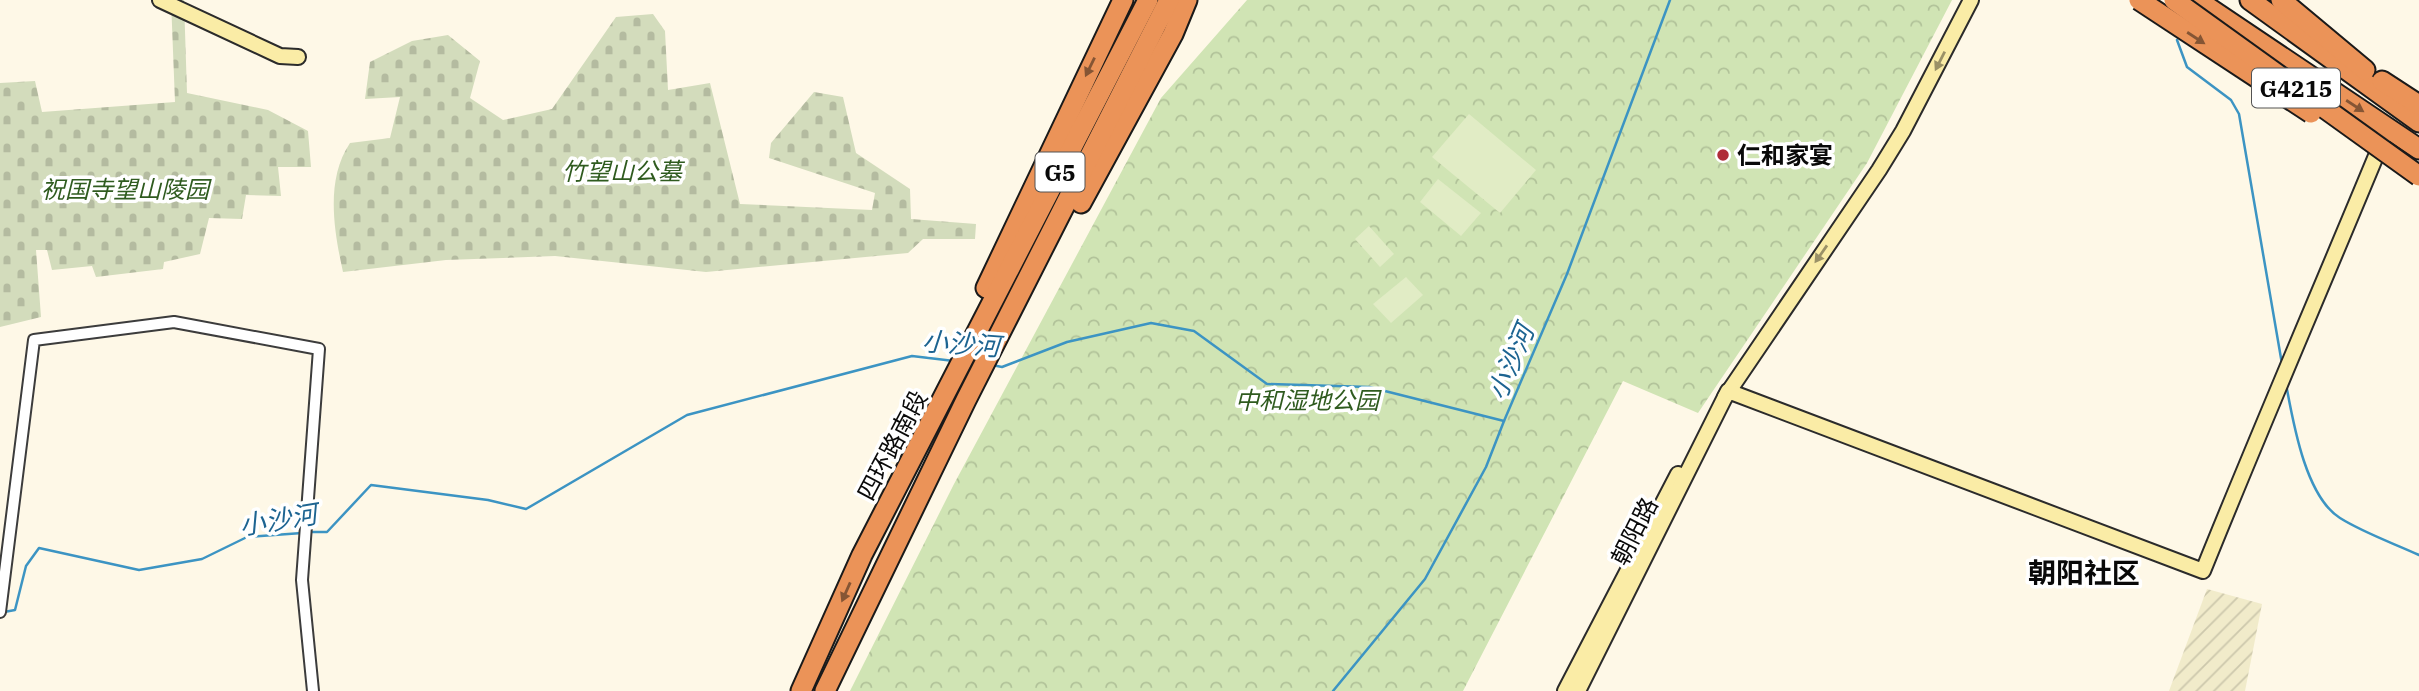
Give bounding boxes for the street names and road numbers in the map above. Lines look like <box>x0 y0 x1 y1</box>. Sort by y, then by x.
road number: G4215 <box>2252 68 2340 108</box>
road number: G5 <box>1036 153 1084 192</box>
street label: 四环路南段 <box>850 385 934 505</box>
street label: 朝阳路 <box>1603 492 1665 570</box>

